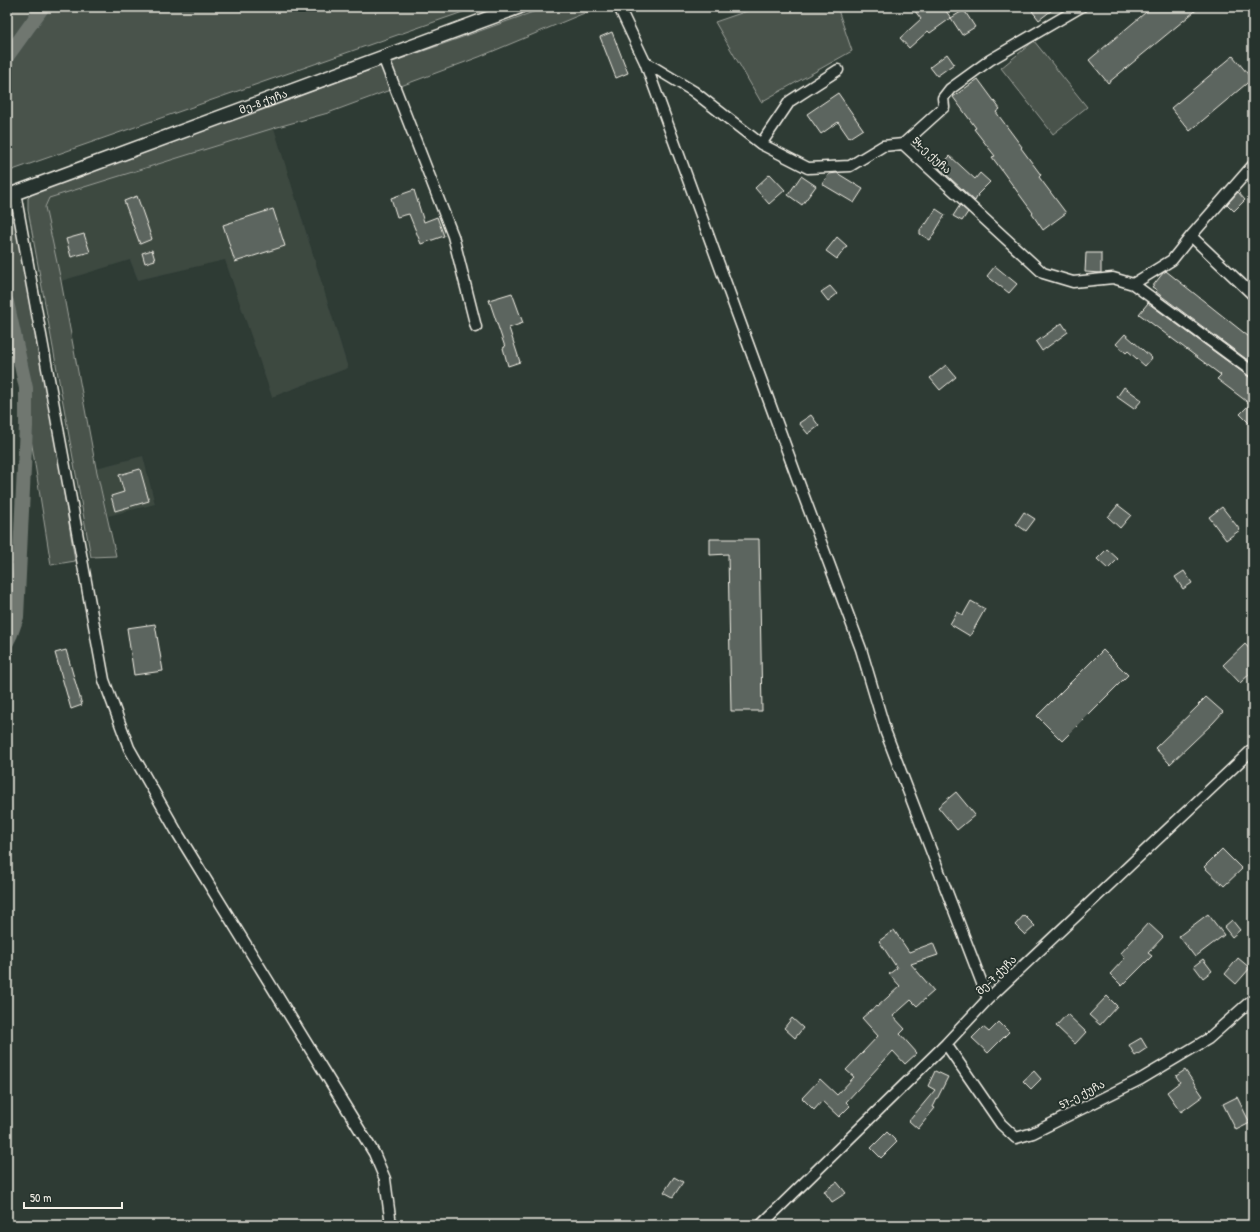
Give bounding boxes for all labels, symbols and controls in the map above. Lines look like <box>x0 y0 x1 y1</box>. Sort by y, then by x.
street label: მე-8 ქუჩა <box>237 86 289 117</box>
street label: 54-ე ქუჩა <box>910 134 954 176</box>
street label: მე-7 ქუჩა <box>973 952 1019 998</box>
street label: 57-ე ქუჩა <box>1057 1077 1107 1111</box>
scale bar <box>24 1184 122 1210</box>
text: 50 m <box>30 1189 51 1206</box>

